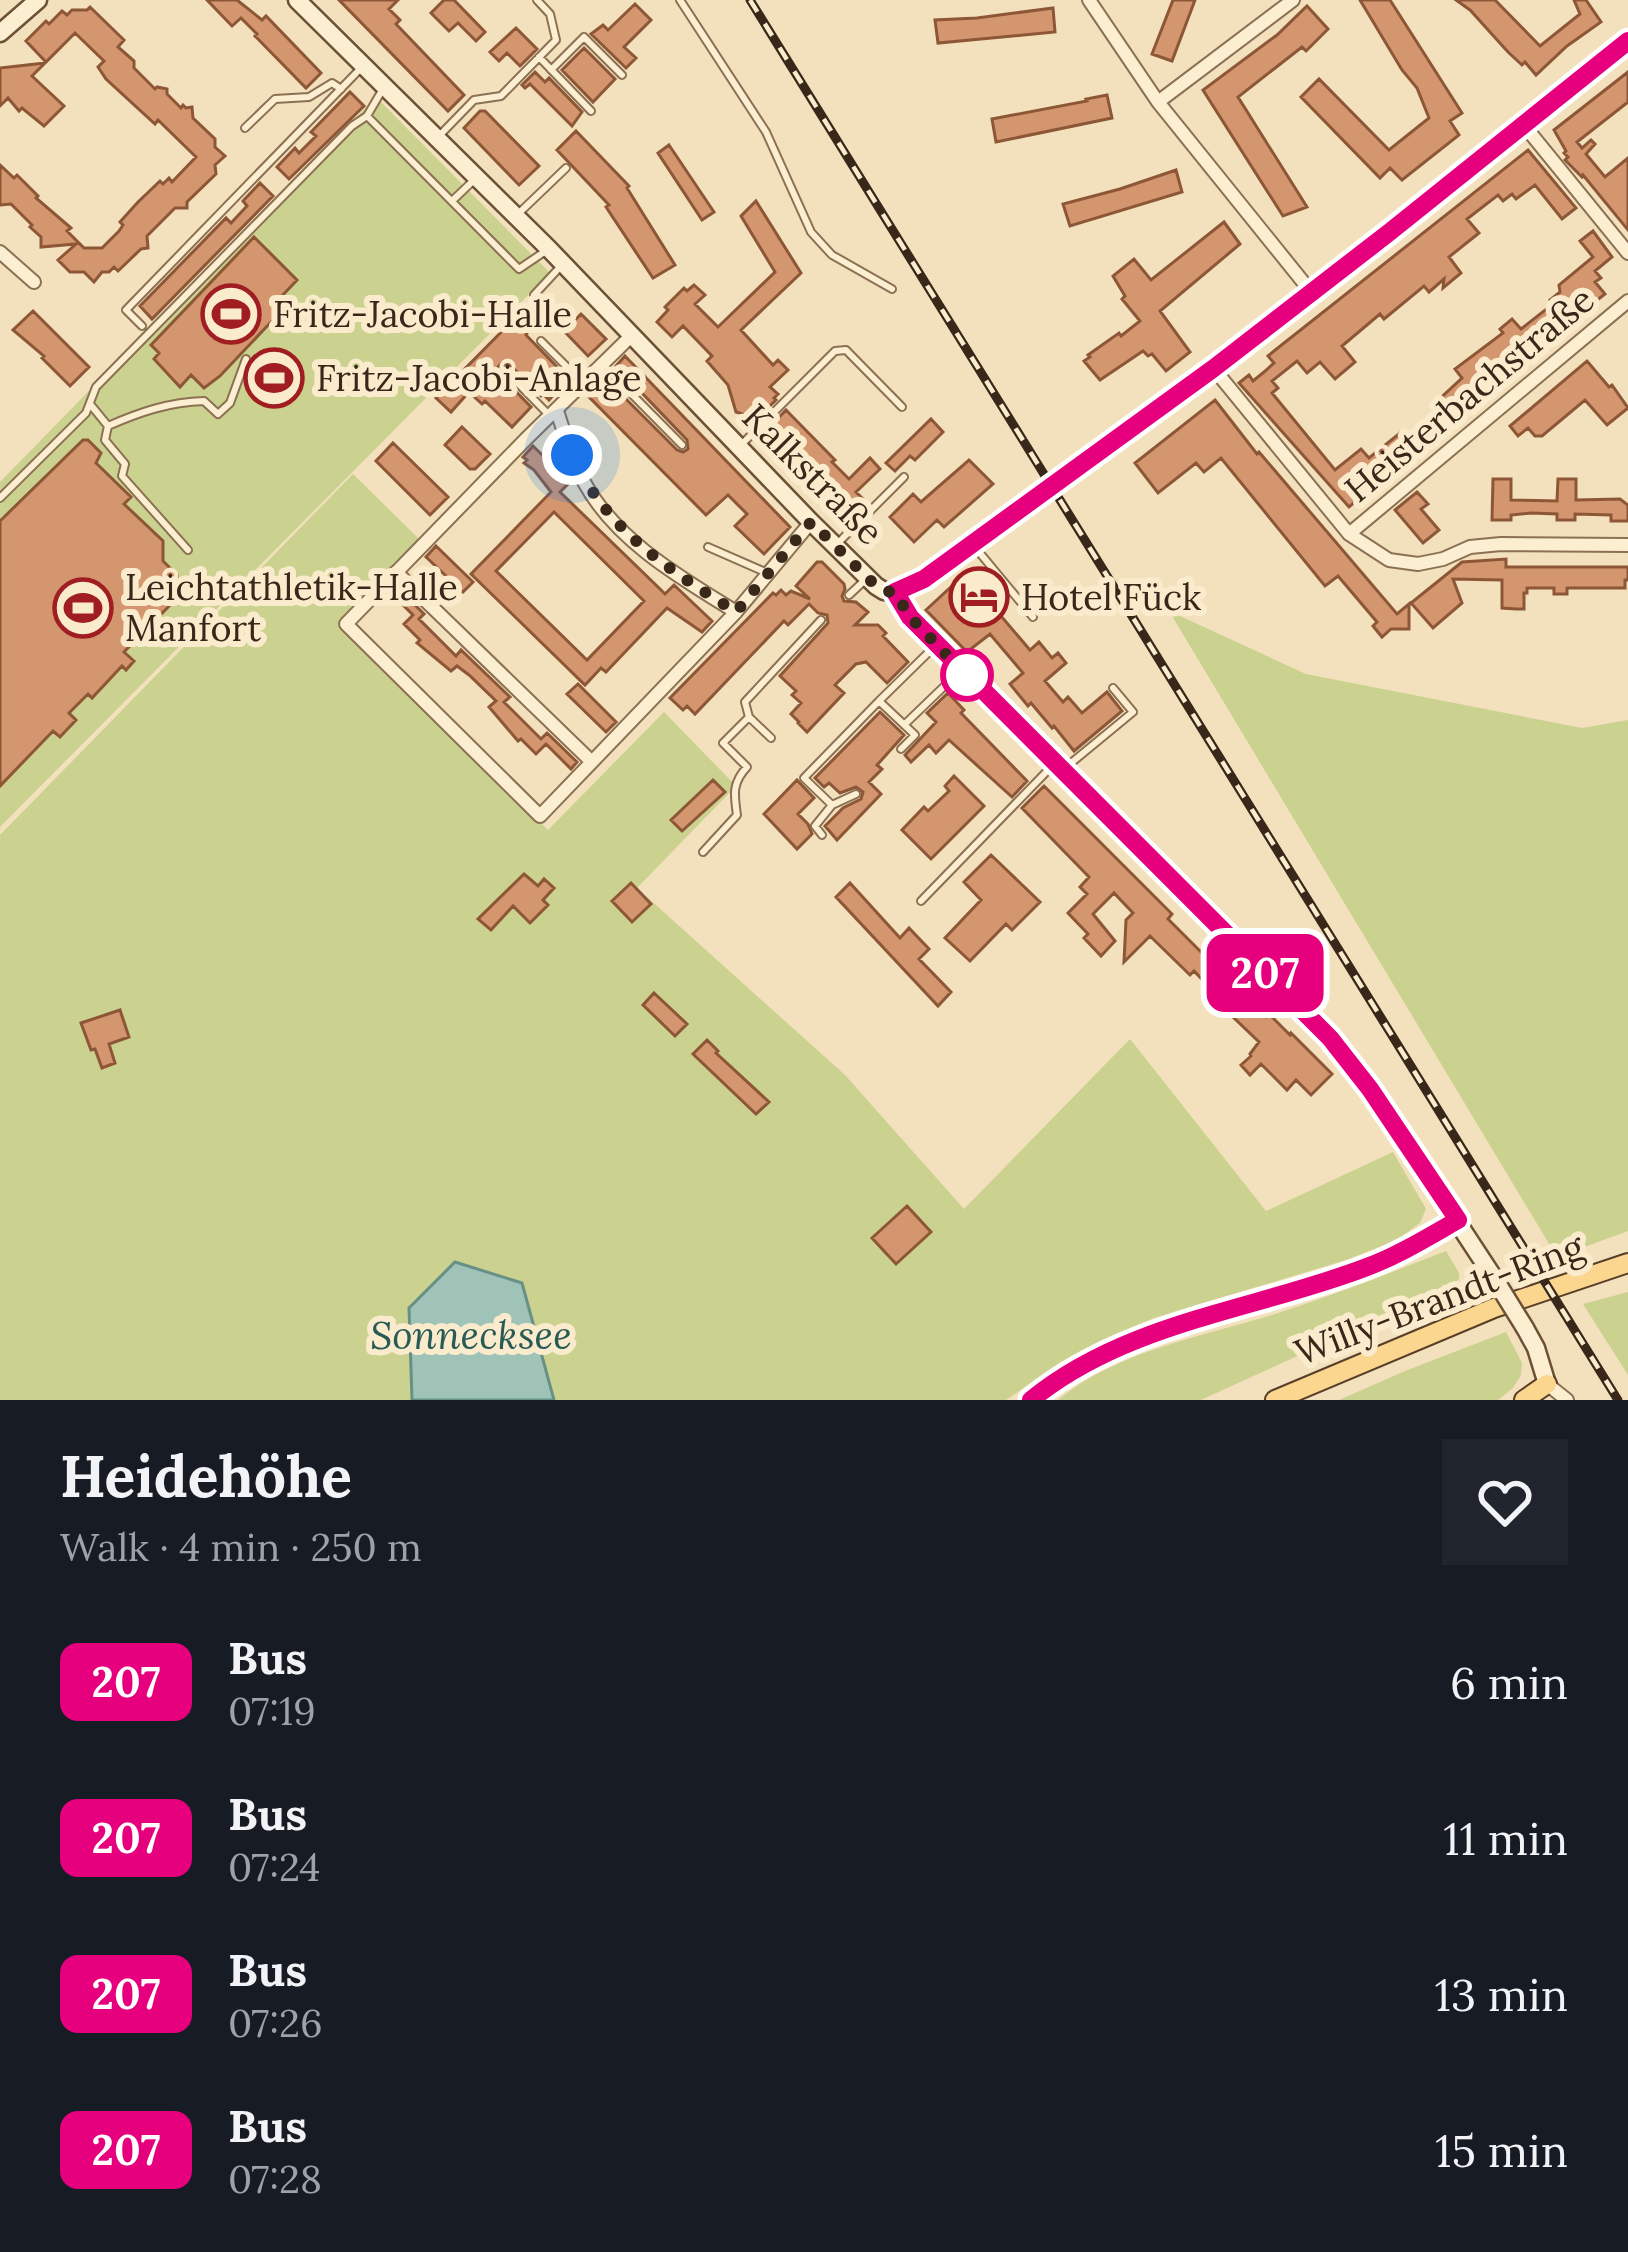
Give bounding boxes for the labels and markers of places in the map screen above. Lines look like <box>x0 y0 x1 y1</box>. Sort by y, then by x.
sports icon: Fritz-Jacobi-Halle <box>200 283 262 345</box>
place label: Fritz-Jacobi-Halle <box>273 291 572 337</box>
sports icon: Fritz-Jacobi-Anlage <box>243 347 305 409</box>
place label: Fritz-Jacobi-Anlage <box>316 355 642 401</box>
place label: Leichtathletik-Halle Manfort <box>125 564 458 651</box>
hotel icon: Hotel Fück <box>948 566 1010 628</box>
place label: Hotel Fück <box>1021 574 1202 620</box>
sports icon: Leichtathletik-Halle Manfort <box>52 577 114 639</box>
unlabelled marker <box>942 650 992 700</box>

